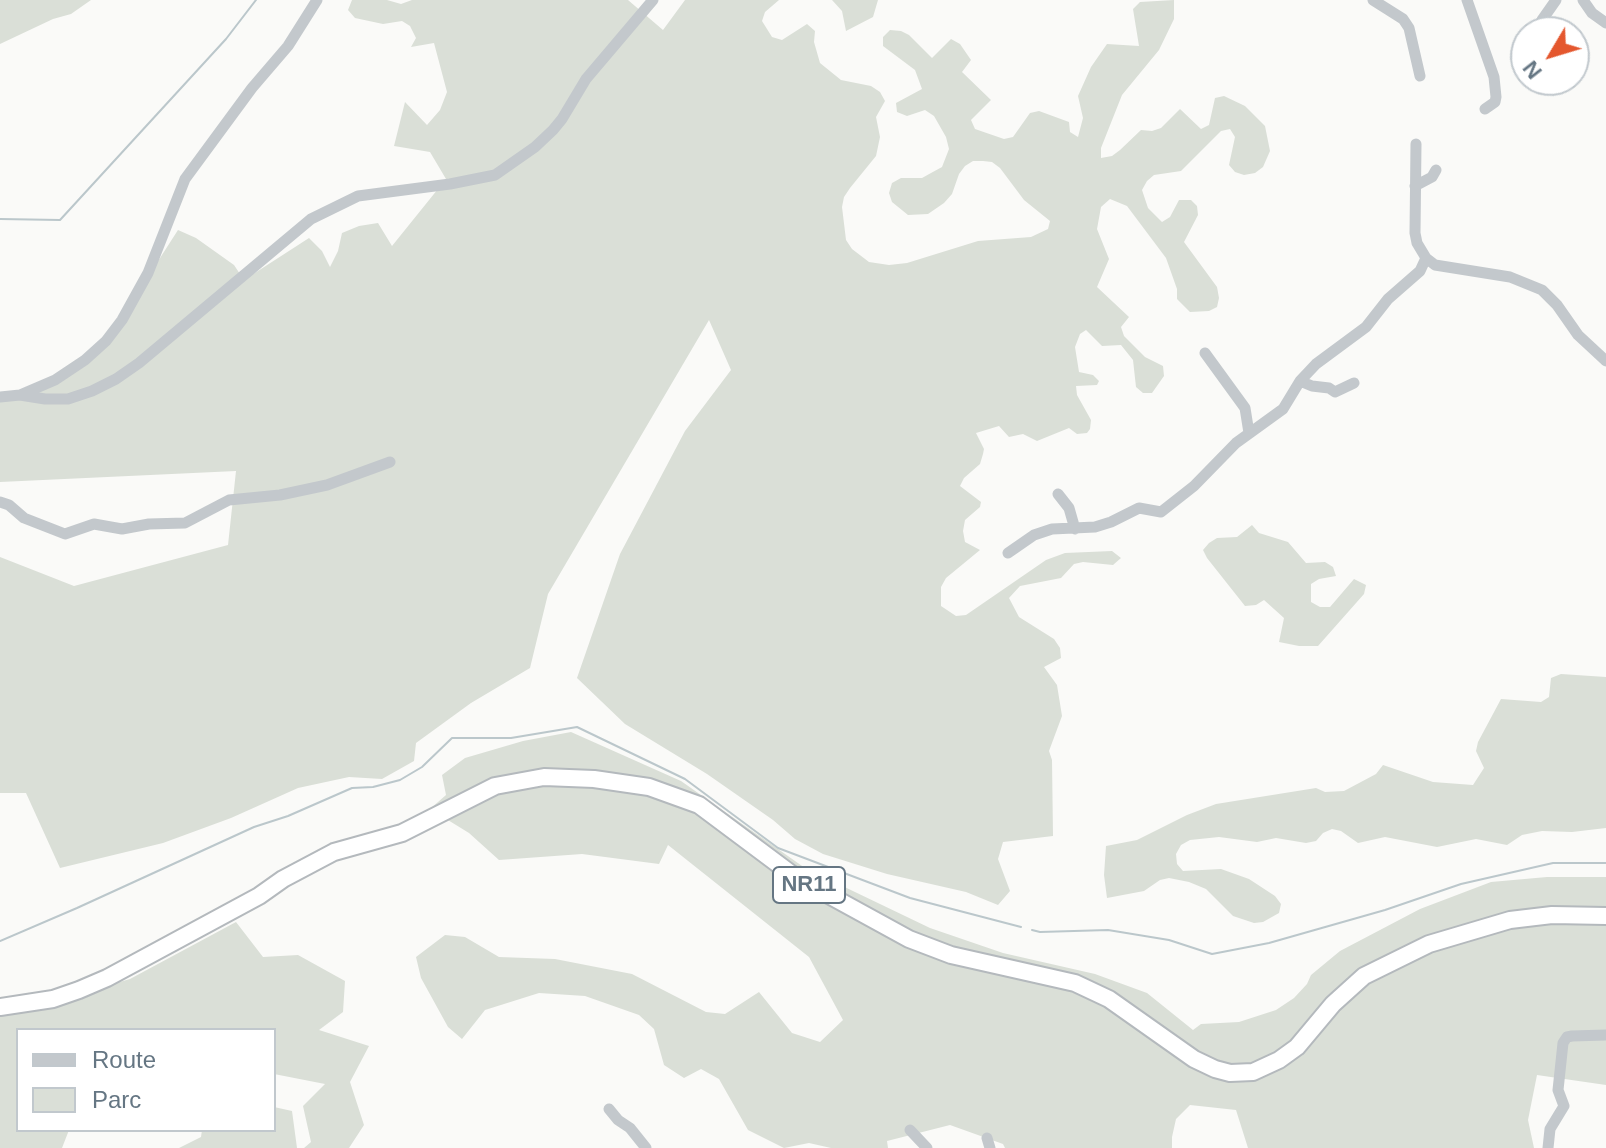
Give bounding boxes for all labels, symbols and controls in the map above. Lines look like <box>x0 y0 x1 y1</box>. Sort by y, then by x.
north arrow <box>1510 16 1590 96</box>
text: N <box>1518 56 1547 84</box>
road number: NR11 <box>773 867 845 903</box>
legend <box>16 1028 276 1132</box>
text: Route <box>92 1046 156 1073</box>
text: Parc <box>92 1086 141 1113</box>

